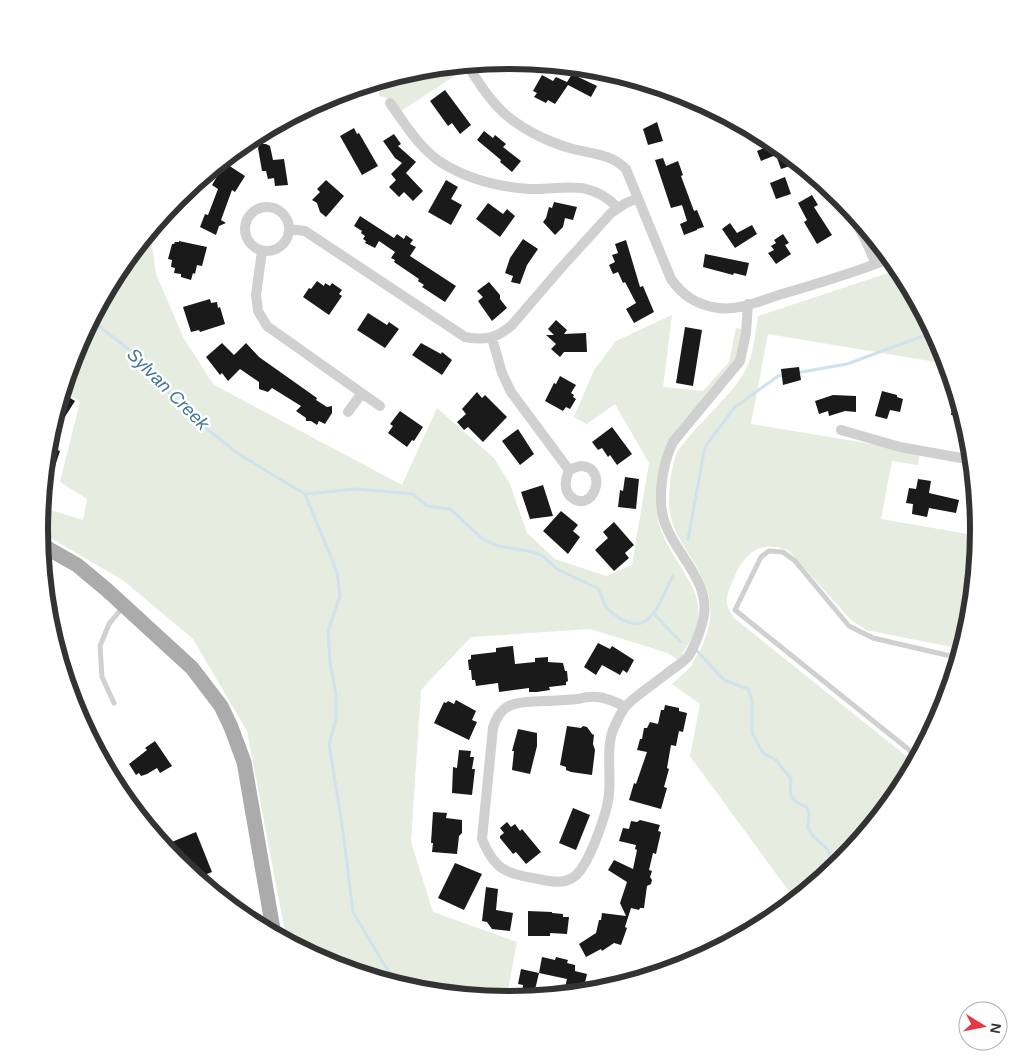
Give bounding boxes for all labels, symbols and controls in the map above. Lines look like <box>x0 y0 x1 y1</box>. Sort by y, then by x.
water label: Sylvan Creek <box>123 344 214 435</box>
north arrow <box>958 1001 1008 1051</box>
text: N <box>987 1022 1005 1035</box>

